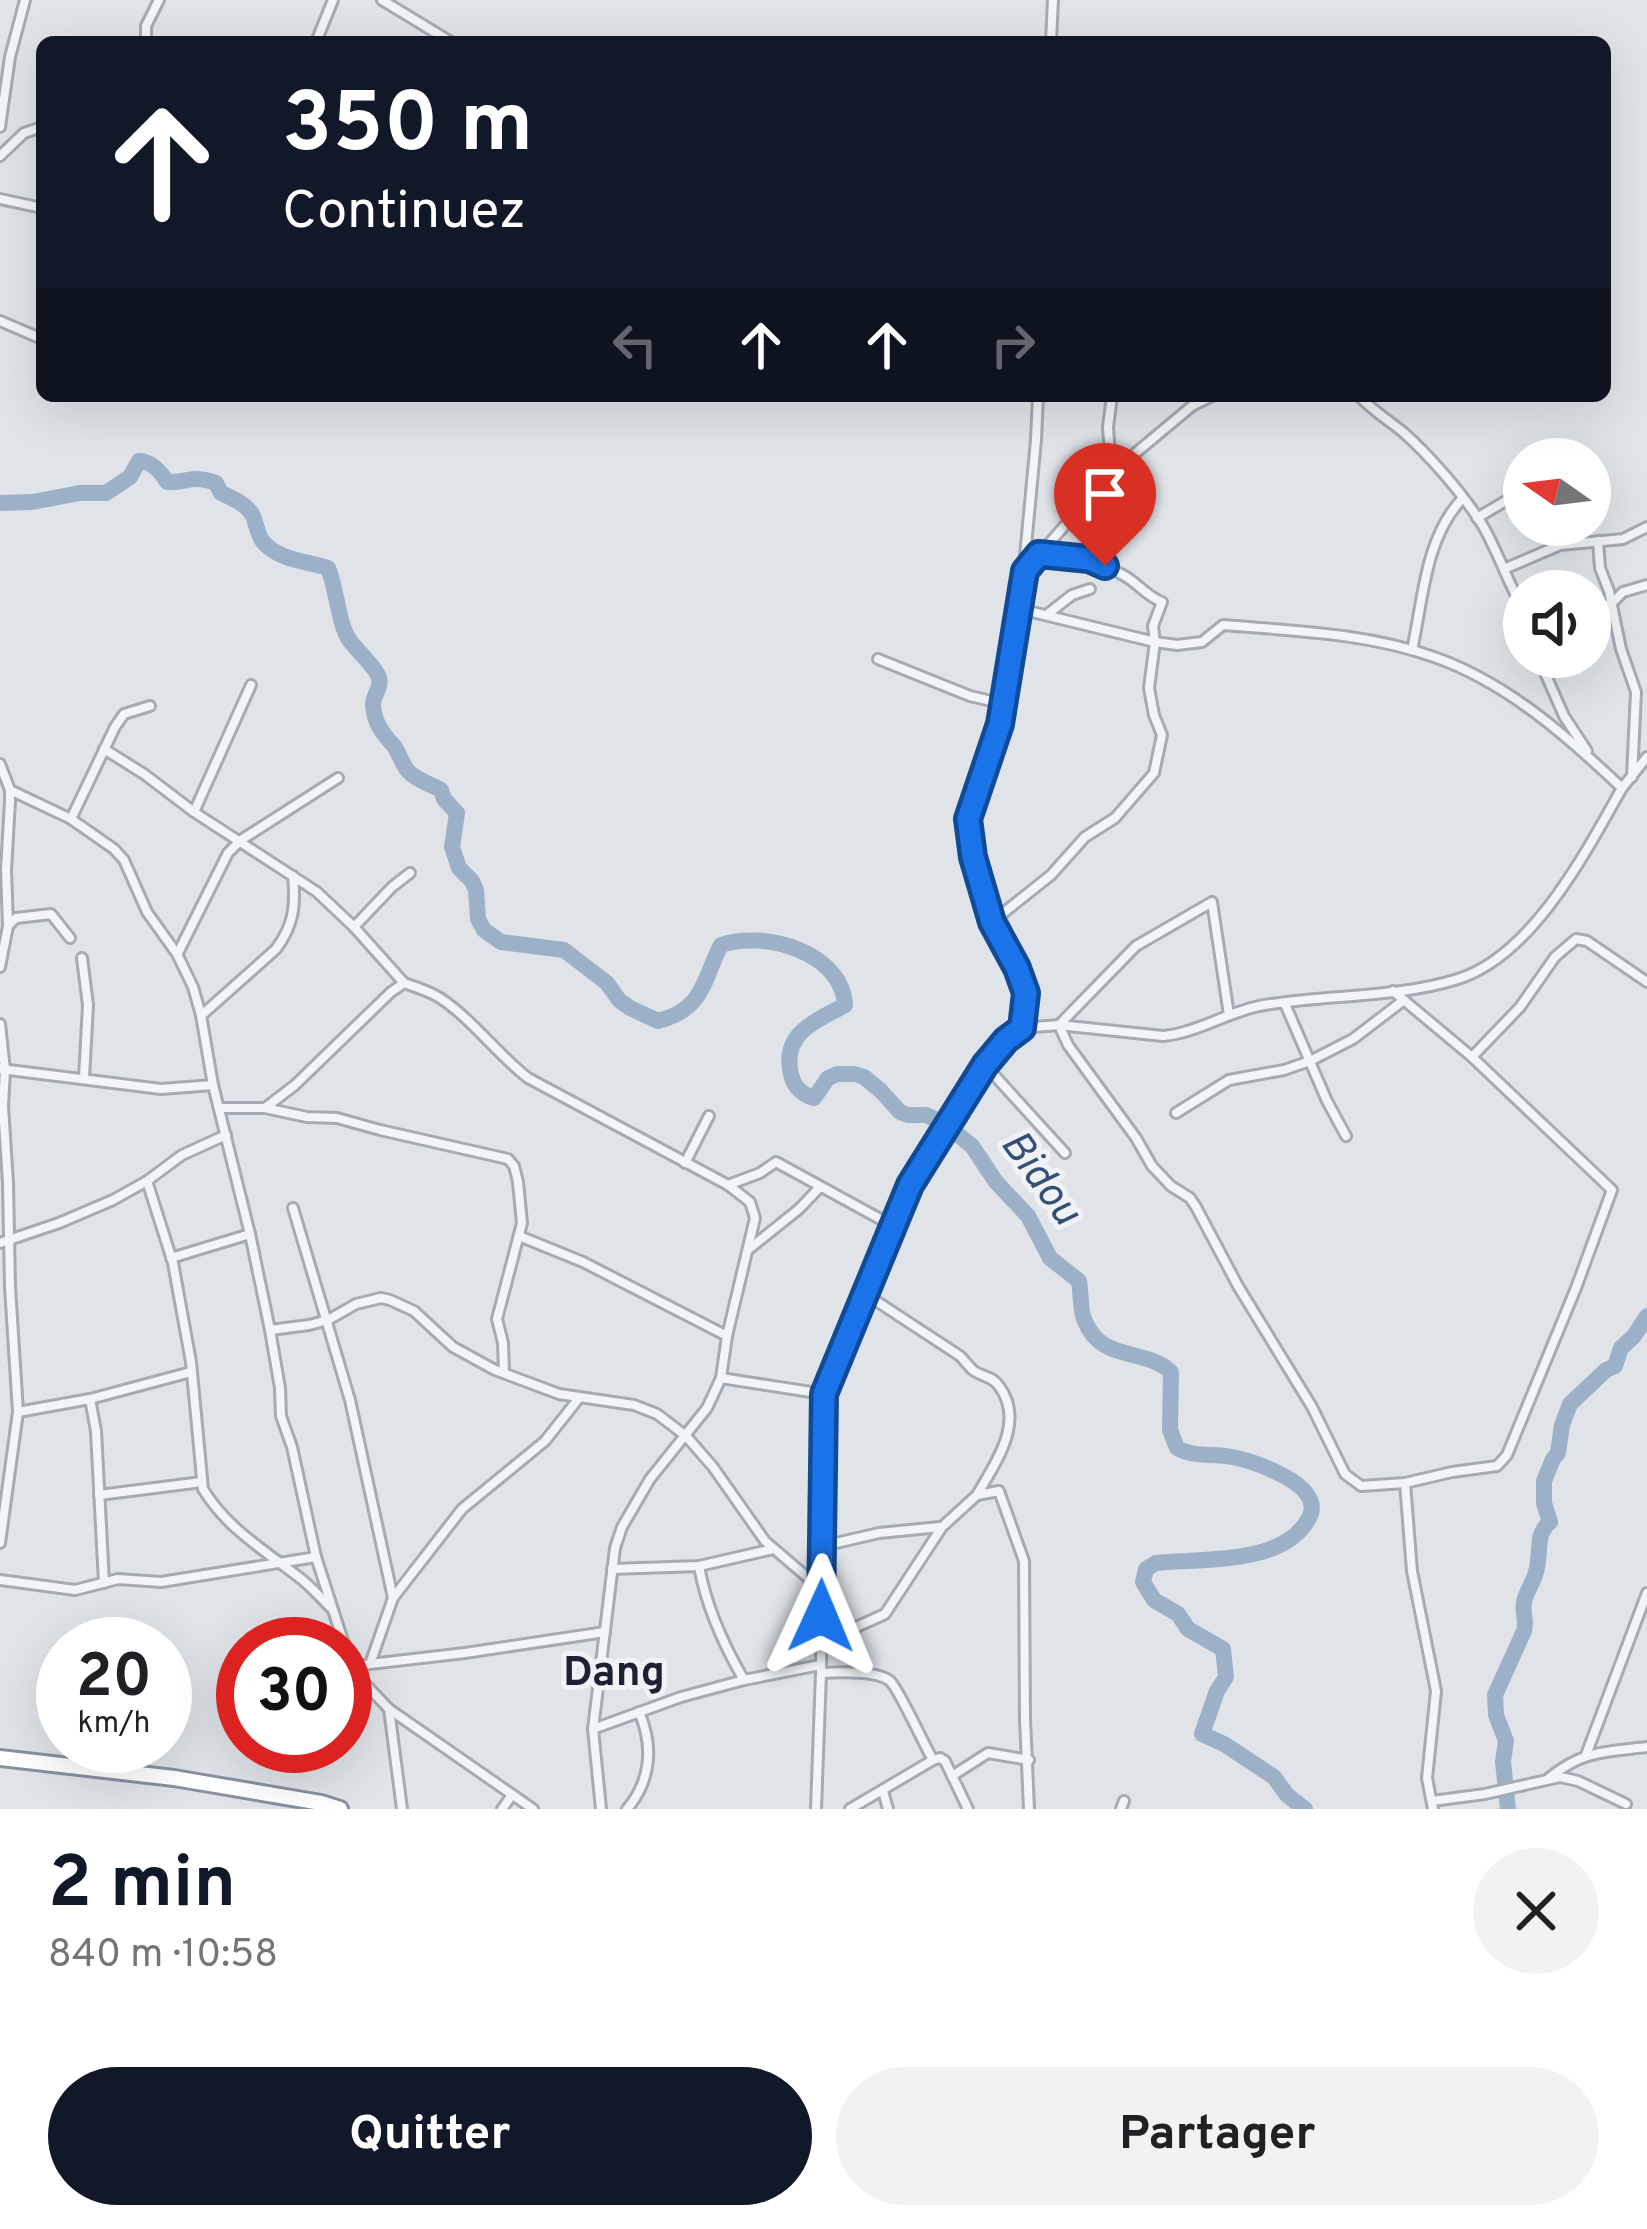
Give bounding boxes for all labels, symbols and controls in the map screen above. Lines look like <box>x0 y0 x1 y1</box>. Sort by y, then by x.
text: 350 m <box>282 75 533 181</box>
icon: ahead <box>84 84 240 240</box>
text: Continuez <box>282 179 526 248</box>
icon: left <box>602 312 668 378</box>
icon: ahead <box>728 312 794 378</box>
icon: ahead <box>854 312 920 378</box>
icon: right <box>980 312 1046 378</box>
north arrow <box>1503 438 1611 546</box>
map controls <box>1503 438 1611 678</box>
pin <box>1054 443 1156 566</box>
icon: arrive <box>1072 461 1138 527</box>
button: sound <box>1503 570 1611 678</box>
water label: Bidou <box>987 1121 1092 1238</box>
position arrow <box>758 1553 884 1679</box>
speed limit sign: 30 <box>216 1617 372 1773</box>
text: 20 <box>76 1642 152 1718</box>
district label: Dang <box>563 1648 665 1701</box>
text: km/h <box>78 1706 150 1743</box>
text: 2 min <box>48 1841 236 1933</box>
button: close <box>1473 1848 1599 1974</box>
text: 840 m · 10:58 <box>48 1932 278 1981</box>
button: Quitter <box>48 2067 812 2205</box>
button: Partager <box>836 2067 1599 2205</box>

